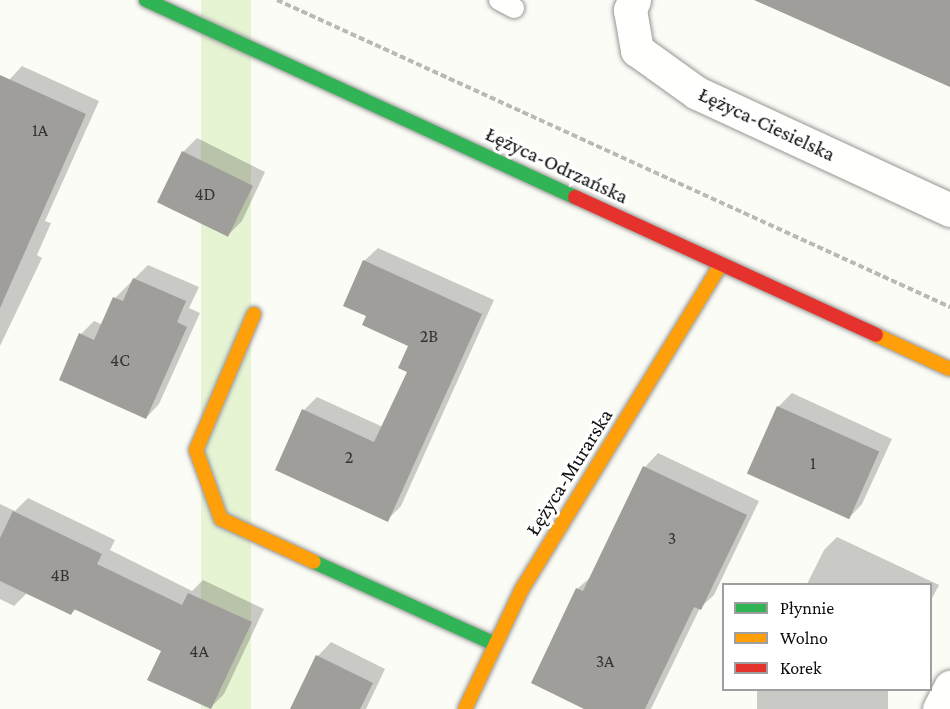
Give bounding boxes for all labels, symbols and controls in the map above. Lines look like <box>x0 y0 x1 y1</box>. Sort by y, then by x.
street label: Łężyca-Ciesielska <box>695 81 839 167</box>
house number: 1A <box>32 119 48 141</box>
street label: Łężyca-Odrzańska <box>482 121 632 209</box>
house number: 4D <box>194 183 216 205</box>
house number: 2B <box>420 325 438 347</box>
house number: 4C <box>110 349 130 371</box>
street label: Łężyca-Murarska <box>520 404 618 540</box>
house number: 2 <box>345 446 353 468</box>
house number: 1 <box>810 452 816 474</box>
house number: 3 <box>668 527 676 549</box>
house number: 4B <box>50 564 70 586</box>
legend <box>722 583 932 691</box>
text: Płynnie <box>780 598 834 618</box>
text: Wolno <box>780 628 828 648</box>
house number: 4A <box>189 640 209 662</box>
house number: 3A <box>596 650 614 672</box>
text: Korek <box>780 658 822 678</box>

